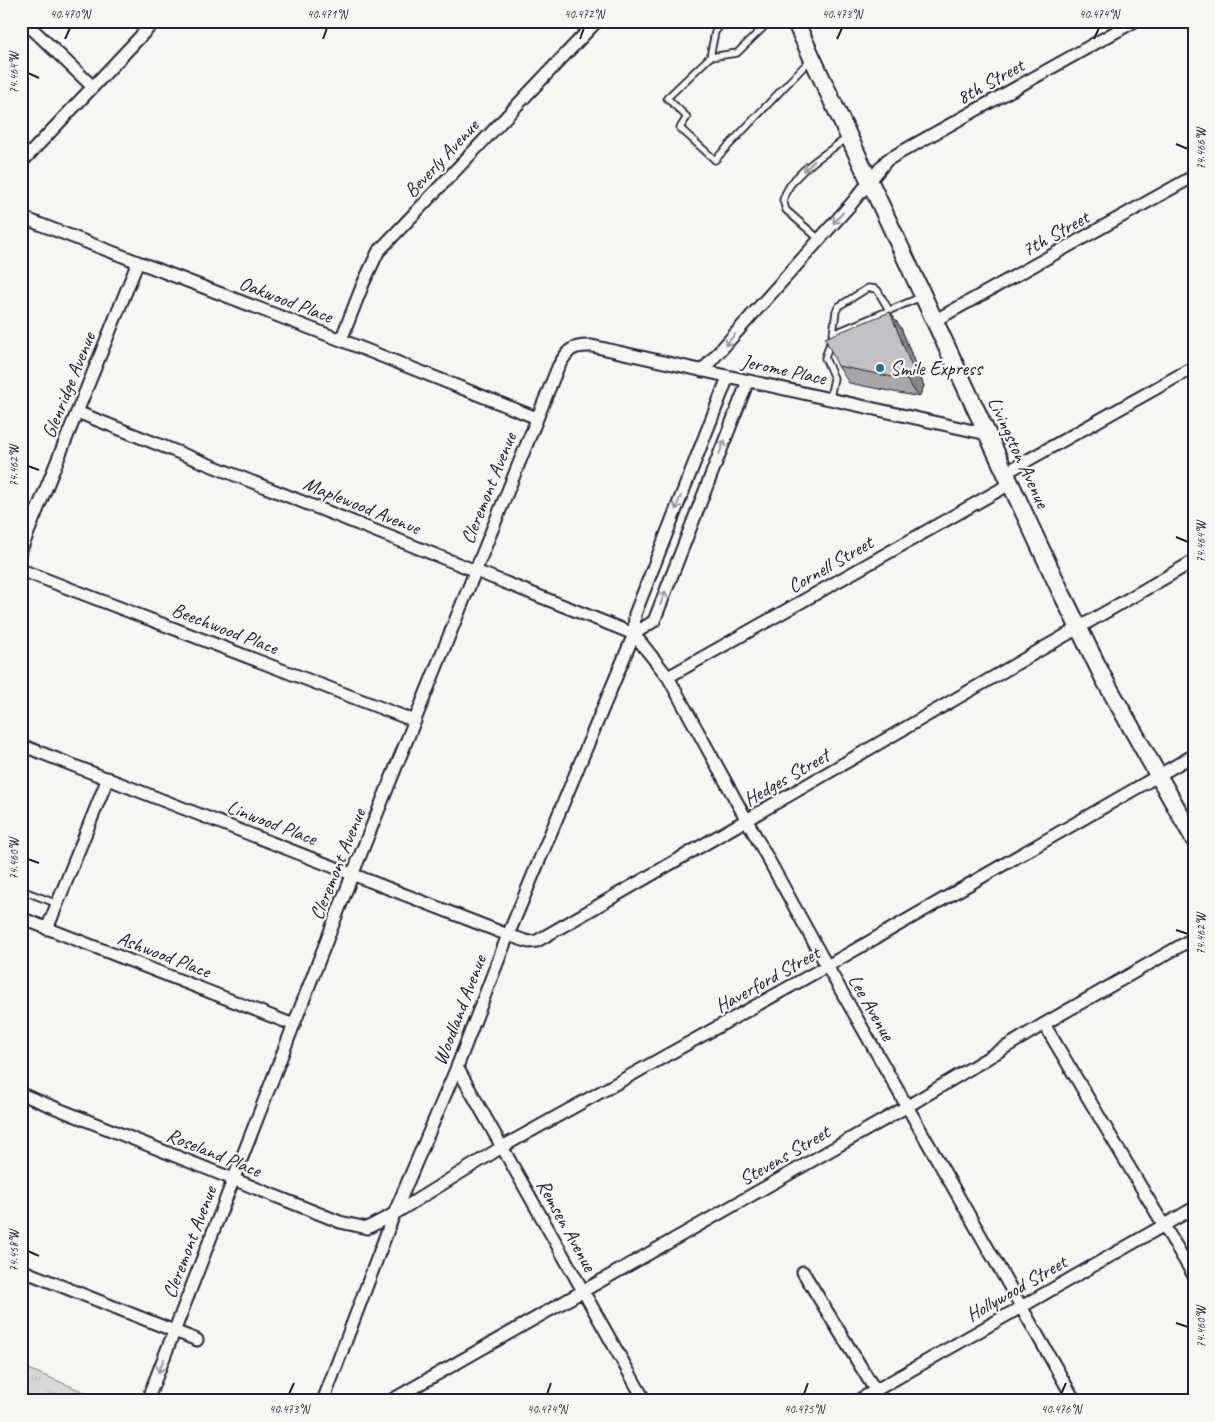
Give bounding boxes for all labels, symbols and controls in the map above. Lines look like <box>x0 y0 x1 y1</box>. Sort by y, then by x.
text: 40.470°N <box>50 6 92 22</box>
text: 40.471°N <box>307 6 349 22</box>
text: 40.472°N <box>564 6 606 22</box>
text: 40.473°N <box>822 6 864 22</box>
text: 40.474°N <box>1079 6 1121 22</box>
text: 74.464°W <box>6 50 22 94</box>
street label: 8th Street <box>952 52 1030 110</box>
street label: Beverly Avenue <box>399 113 485 203</box>
text: 74.466°W <box>1193 126 1209 170</box>
one-way arrow <box>803 160 816 172</box>
street label: 7th Street <box>1017 204 1095 262</box>
one-way arrow <box>832 212 844 225</box>
street label: Oakwood Place <box>235 270 338 329</box>
street label: Glenridge Avenue <box>36 327 102 442</box>
one-way arrow <box>724 333 735 346</box>
street label: Jerome Place <box>739 348 830 391</box>
place label: Smile Express <box>890 356 984 381</box>
marker: Smile Express <box>874 362 886 374</box>
street label: Livingston Avenue <box>982 393 1056 513</box>
street label: Cleremont Avenue <box>455 427 523 548</box>
one-way arrow <box>718 440 727 455</box>
text: 74.462°W <box>6 443 22 487</box>
street label: Maplewood Avenue <box>300 471 425 541</box>
one-way arrow <box>673 496 682 511</box>
text: 74.464°W <box>1193 519 1209 563</box>
street label: Cornell Street <box>783 529 879 599</box>
one-way arrow <box>659 591 668 606</box>
street label: Beechwood Place <box>168 597 283 661</box>
street label: Hedges Street <box>739 741 836 812</box>
street label: Linwood Place <box>224 794 321 851</box>
street label: Cleremont Avenue <box>304 803 372 924</box>
text: 74.460°W <box>6 836 22 880</box>
text: 74.462°W <box>1193 911 1209 955</box>
street label: Ashwood Place <box>114 925 215 984</box>
street label: Haverford Street <box>711 939 826 1018</box>
street label: Woodland Avenue <box>427 950 492 1069</box>
street label: Lee Avenue <box>843 970 901 1046</box>
street label: Stevens Street <box>735 1118 836 1191</box>
street label: Roseland Place <box>163 1122 266 1183</box>
street label: Remsen Avenue <box>531 1175 603 1277</box>
street label: Cleremont Avenue <box>157 1181 223 1302</box>
text: 74.458°W <box>6 1228 22 1272</box>
street label: Hollywood Street <box>961 1248 1073 1327</box>
text: 74.460°W <box>1193 1304 1209 1348</box>
one-way arrow <box>156 1358 165 1373</box>
text: 40.473°N <box>269 1401 311 1417</box>
text: 40.474°N <box>527 1401 569 1417</box>
text: 40.475°N <box>784 1401 826 1417</box>
text: 40.476°N <box>1041 1401 1083 1417</box>

